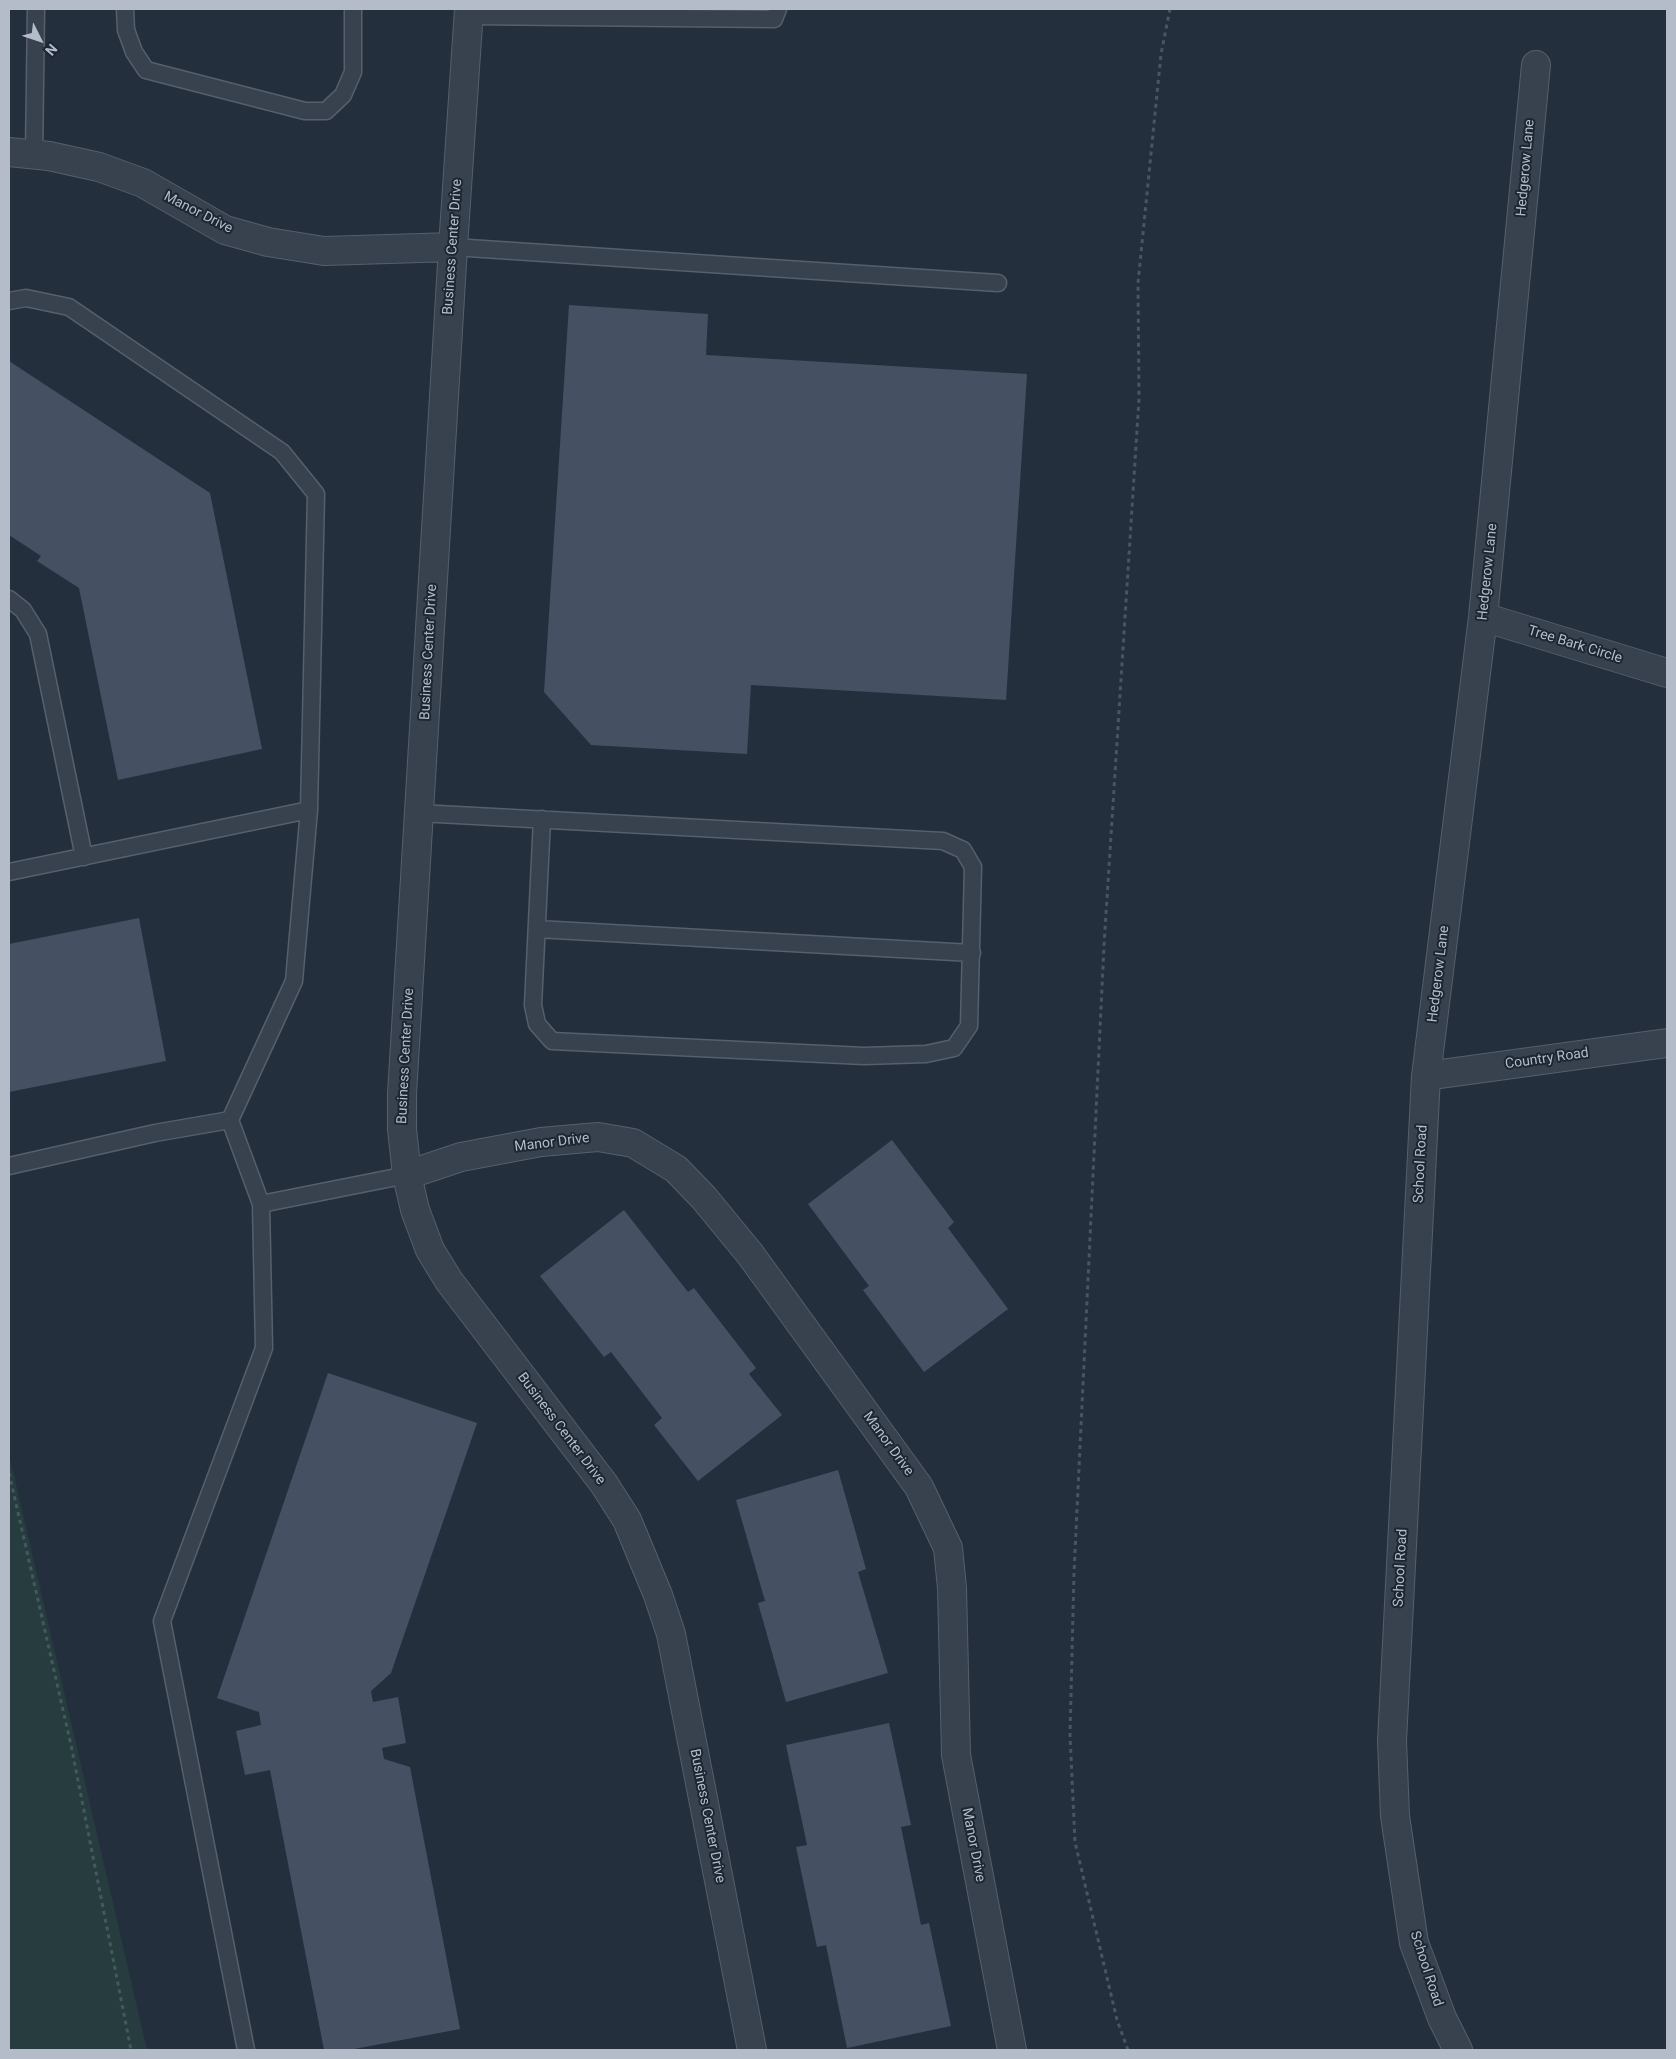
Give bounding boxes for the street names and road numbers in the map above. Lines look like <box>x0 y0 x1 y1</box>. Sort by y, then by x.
street label: Hedgerow Lane <box>1513 119 1539 217</box>
street label: Business Center Drive <box>440 179 466 315</box>
street label: Manor Drive <box>161 188 235 238</box>
street label: Hedgerow Lane <box>1475 523 1501 621</box>
street label: Business Center Drive <box>417 584 441 720</box>
street label: Tree Bark Circle <box>1526 623 1624 667</box>
street label: Hedgerow Lane <box>1425 925 1453 1023</box>
street label: Business Center Drive <box>394 988 418 1124</box>
street label: Country Road <box>1504 1045 1590 1073</box>
street label: School Road <box>1411 1124 1431 1204</box>
street label: Manor Drive <box>514 1130 590 1156</box>
street label: Business Center Drive <box>513 1370 609 1488</box>
street label: Manor Drive <box>859 1409 917 1479</box>
street label: School Road <box>1391 1528 1411 1608</box>
street label: Business Center Drive <box>686 1748 728 1884</box>
street label: Manor Drive <box>958 1806 988 1884</box>
street label: School Road <box>1406 1929 1446 2009</box>

